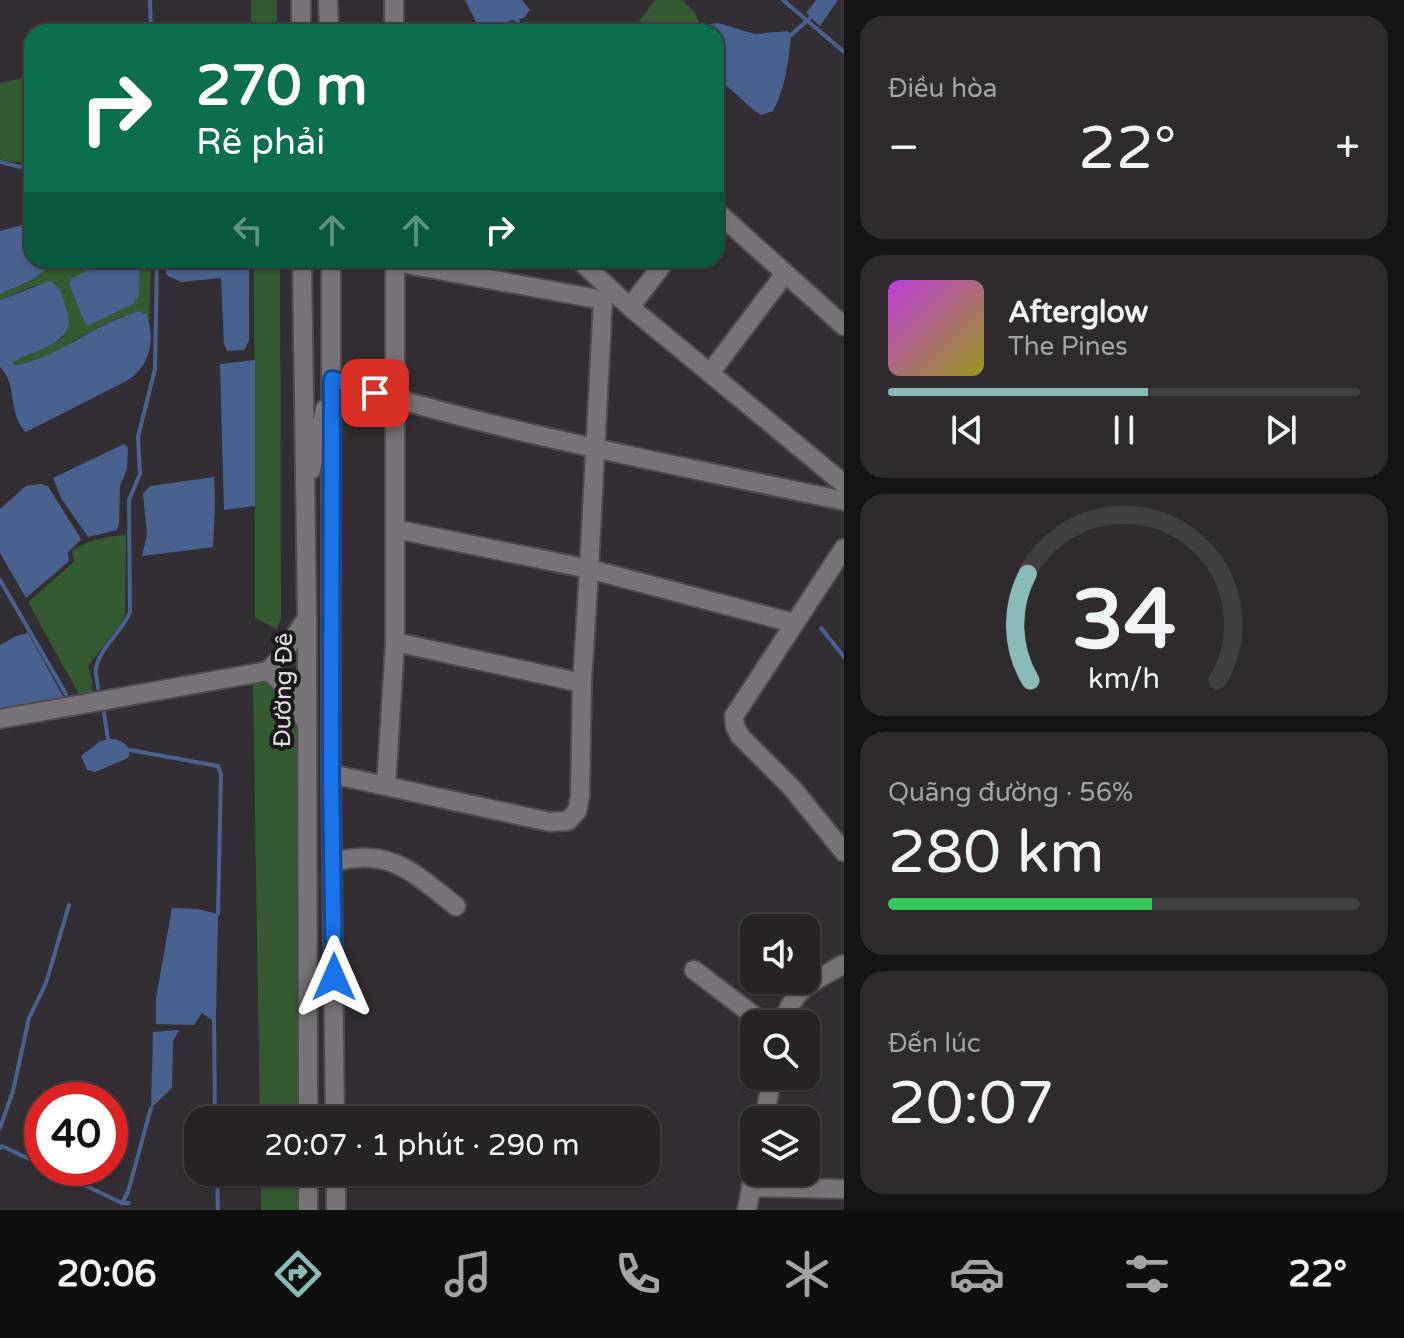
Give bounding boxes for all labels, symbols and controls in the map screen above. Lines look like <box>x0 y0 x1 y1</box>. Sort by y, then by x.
text: 270 m <box>196 53 367 120</box>
icon: right <box>64 56 168 160</box>
text: Điều hòa <box>888 73 997 104</box>
text: 22° <box>1078 113 1176 185</box>
text: Rẽ phải <box>196 121 325 164</box>
text: − <box>888 122 919 175</box>
text: + <box>1335 122 1360 175</box>
icon: left <box>226 208 270 252</box>
icon: ahead <box>310 208 354 252</box>
icon: ahead <box>394 208 438 252</box>
icon: right <box>478 208 522 252</box>
text: Afterglow <box>1008 294 1148 331</box>
text: The Pines <box>1008 331 1128 362</box>
pin <box>341 359 409 427</box>
icon: arrive <box>353 371 397 415</box>
icon: previous <box>945 408 989 452</box>
icon: pause <box>1102 408 1146 452</box>
icon: next <box>1259 408 1303 452</box>
text: 34 <box>1072 571 1176 671</box>
street label: Đường Đê <box>268 632 299 748</box>
text: km/h <box>1088 662 1160 696</box>
text: Quãng đường · 56% <box>888 777 1133 808</box>
text: 280 km <box>888 817 1104 889</box>
map controls <box>740 914 820 1186</box>
button: sound <box>740 914 820 994</box>
position arrow <box>292 935 376 1019</box>
button: search <box>740 1010 820 1090</box>
text: Đến lúc <box>888 1028 981 1059</box>
text: 20:07 <box>888 1068 1054 1140</box>
speed limit sign: 40 <box>24 1082 128 1186</box>
button: layers <box>740 1106 820 1186</box>
text: 20:07 · 1 phút · 290 m <box>264 1127 580 1164</box>
icon: directions <box>270 1246 326 1302</box>
icon: music <box>440 1246 496 1302</box>
icon: phone <box>610 1246 666 1302</box>
icon: climate <box>779 1246 835 1302</box>
icon: car <box>949 1246 1005 1302</box>
icon: filters <box>1119 1246 1175 1302</box>
text: 20:06 <box>57 1253 157 1296</box>
text: 22° <box>1288 1253 1347 1296</box>

